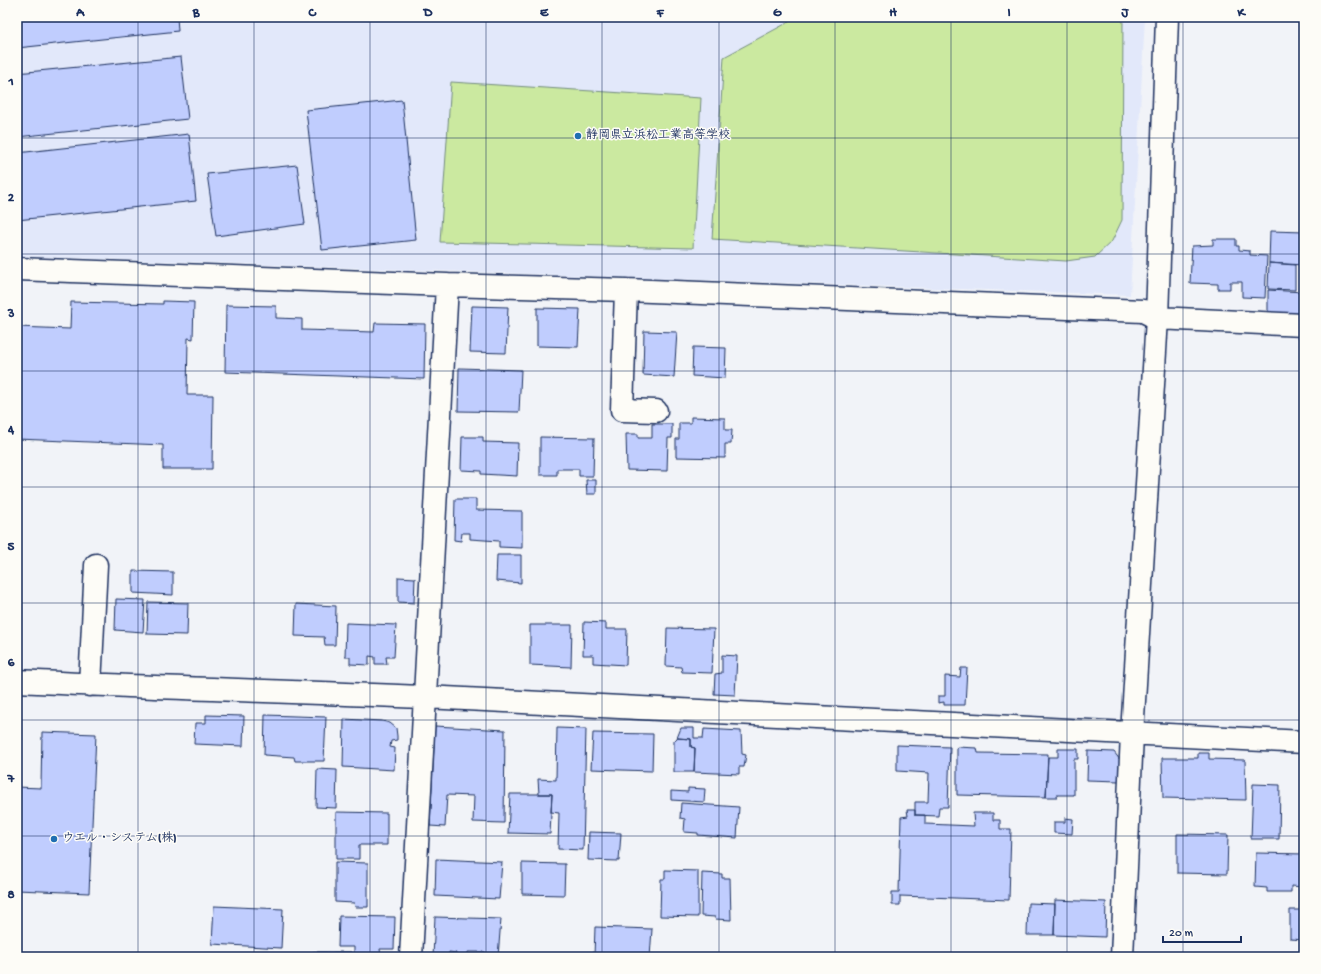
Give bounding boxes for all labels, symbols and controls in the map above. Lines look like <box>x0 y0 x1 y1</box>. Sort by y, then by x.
text: A <box>75 6 85 21</box>
text: B <box>192 6 201 21</box>
text: C <box>307 6 317 21</box>
text: D <box>423 6 433 21</box>
text: E <box>540 6 549 21</box>
text: F <box>656 6 665 21</box>
text: G <box>773 6 782 21</box>
text: H <box>889 6 897 21</box>
text: I <box>1007 6 1011 21</box>
text: J <box>1121 6 1130 21</box>
text: K <box>1236 6 1246 21</box>
text: 1 <box>7 75 14 90</box>
place label: 静岡県立浜松工業高等学校 <box>586 128 730 143</box>
marker: 静岡県立浜松工業高等学校 <box>573 131 583 141</box>
text: 2 <box>8 191 15 206</box>
text: 3 <box>7 307 15 322</box>
text: 4 <box>7 423 15 438</box>
text: 5 <box>8 540 15 555</box>
text: 6 <box>8 656 15 671</box>
text: 7 <box>7 772 16 787</box>
place label: ウエル・システム(株) <box>62 831 177 846</box>
marker: ウエル・システム(株) <box>49 834 59 844</box>
text: 8 <box>7 888 15 903</box>
scale bar <box>1163 918 1241 944</box>
text: 20 m <box>1169 927 1194 941</box>

